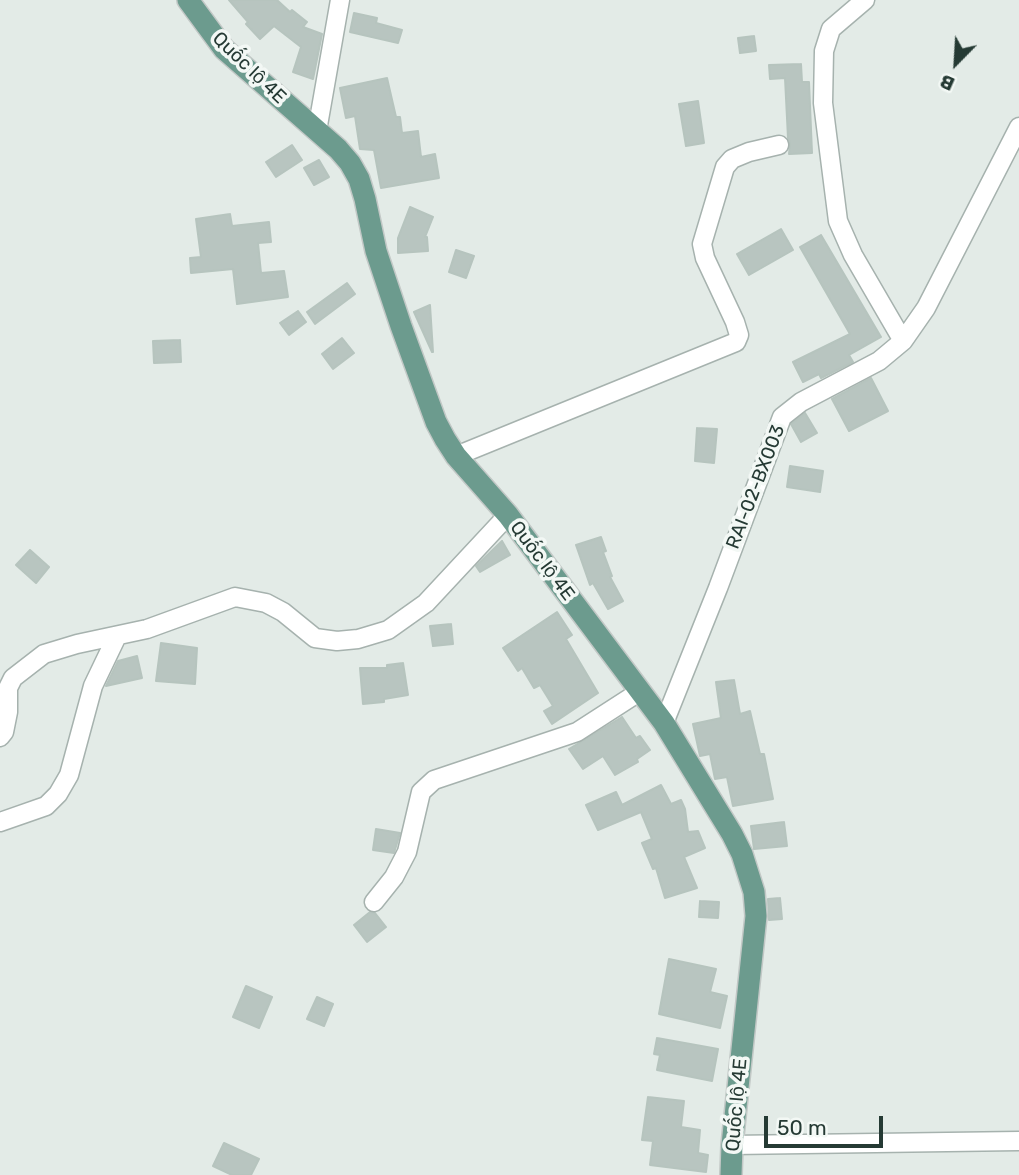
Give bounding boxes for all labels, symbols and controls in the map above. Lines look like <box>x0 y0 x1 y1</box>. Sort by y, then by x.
street label: Quốc lộ 4E <box>207 27 291 109</box>
north arrow <box>921 28 991 98</box>
text: B <box>936 69 958 96</box>
street label: RAI-02-BX003 <box>722 422 790 552</box>
street label: Quốc lộ 4E <box>505 517 579 605</box>
street label: Quốc lộ 4E <box>722 1057 752 1153</box>
scale bar <box>767 1102 886 1146</box>
text: 50 m <box>777 1115 827 1140</box>

